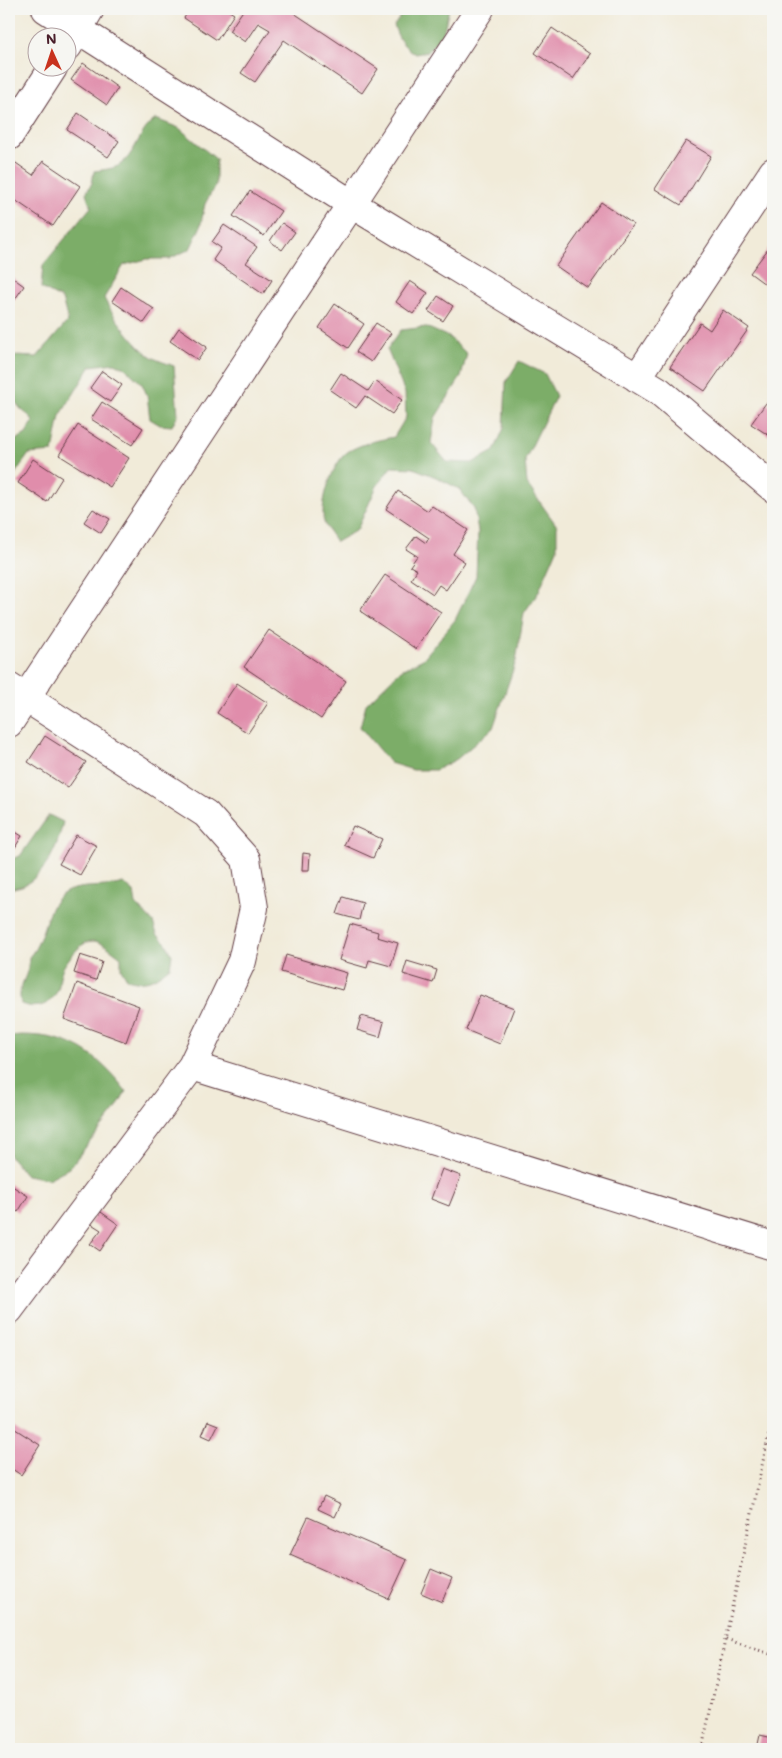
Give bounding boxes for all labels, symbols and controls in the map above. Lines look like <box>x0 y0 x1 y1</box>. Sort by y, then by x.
north arrow <box>28 28 78 78</box>
text: N <box>45 29 57 48</box>

